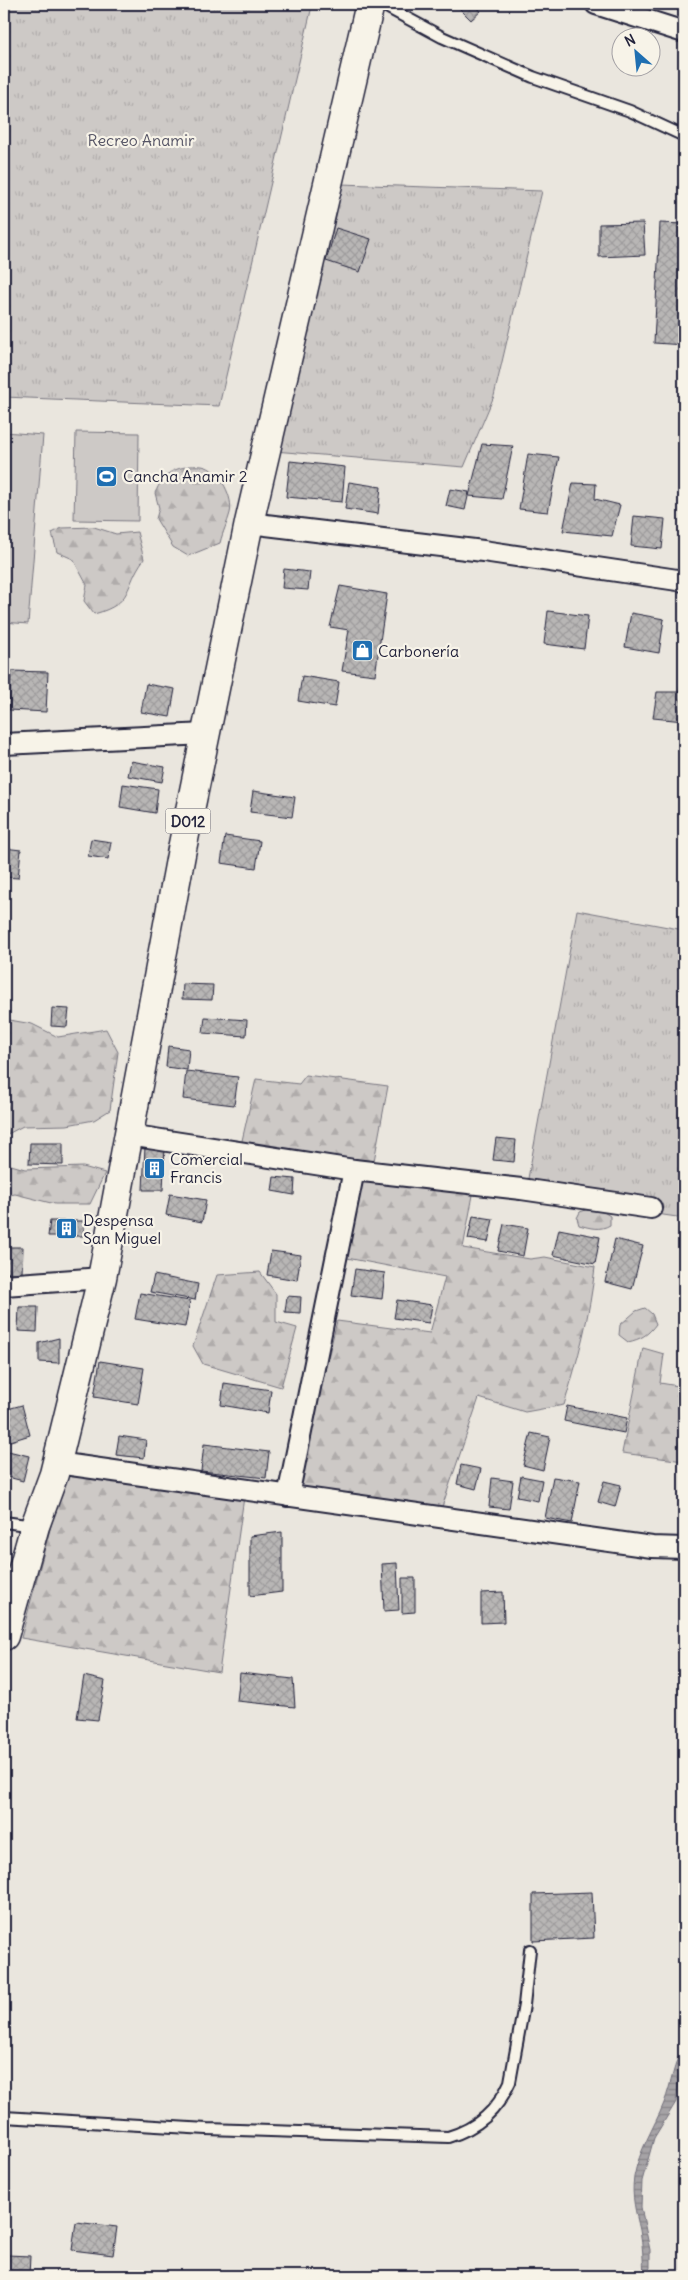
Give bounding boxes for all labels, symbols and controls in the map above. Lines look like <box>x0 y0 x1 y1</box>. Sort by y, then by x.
north arrow <box>610 28 660 78</box>
text: N <box>622 30 638 51</box>
park label: Recreo Anamir <box>88 130 195 150</box>
sports icon: Cancha Anamir 2 <box>95 464 119 488</box>
place label: Cancha Anamir 2 <box>123 466 248 486</box>
shop icon: Carbonería <box>350 639 374 663</box>
place label: Carbonería <box>378 641 459 661</box>
road number: D012 <box>166 808 210 834</box>
place label: Comercial Francis <box>170 1149 243 1187</box>
building icon: Comercial Francis <box>142 1156 166 1180</box>
place label: Despensa San Miguel <box>83 1210 161 1248</box>
building icon: Despensa San Miguel <box>55 1217 79 1241</box>

